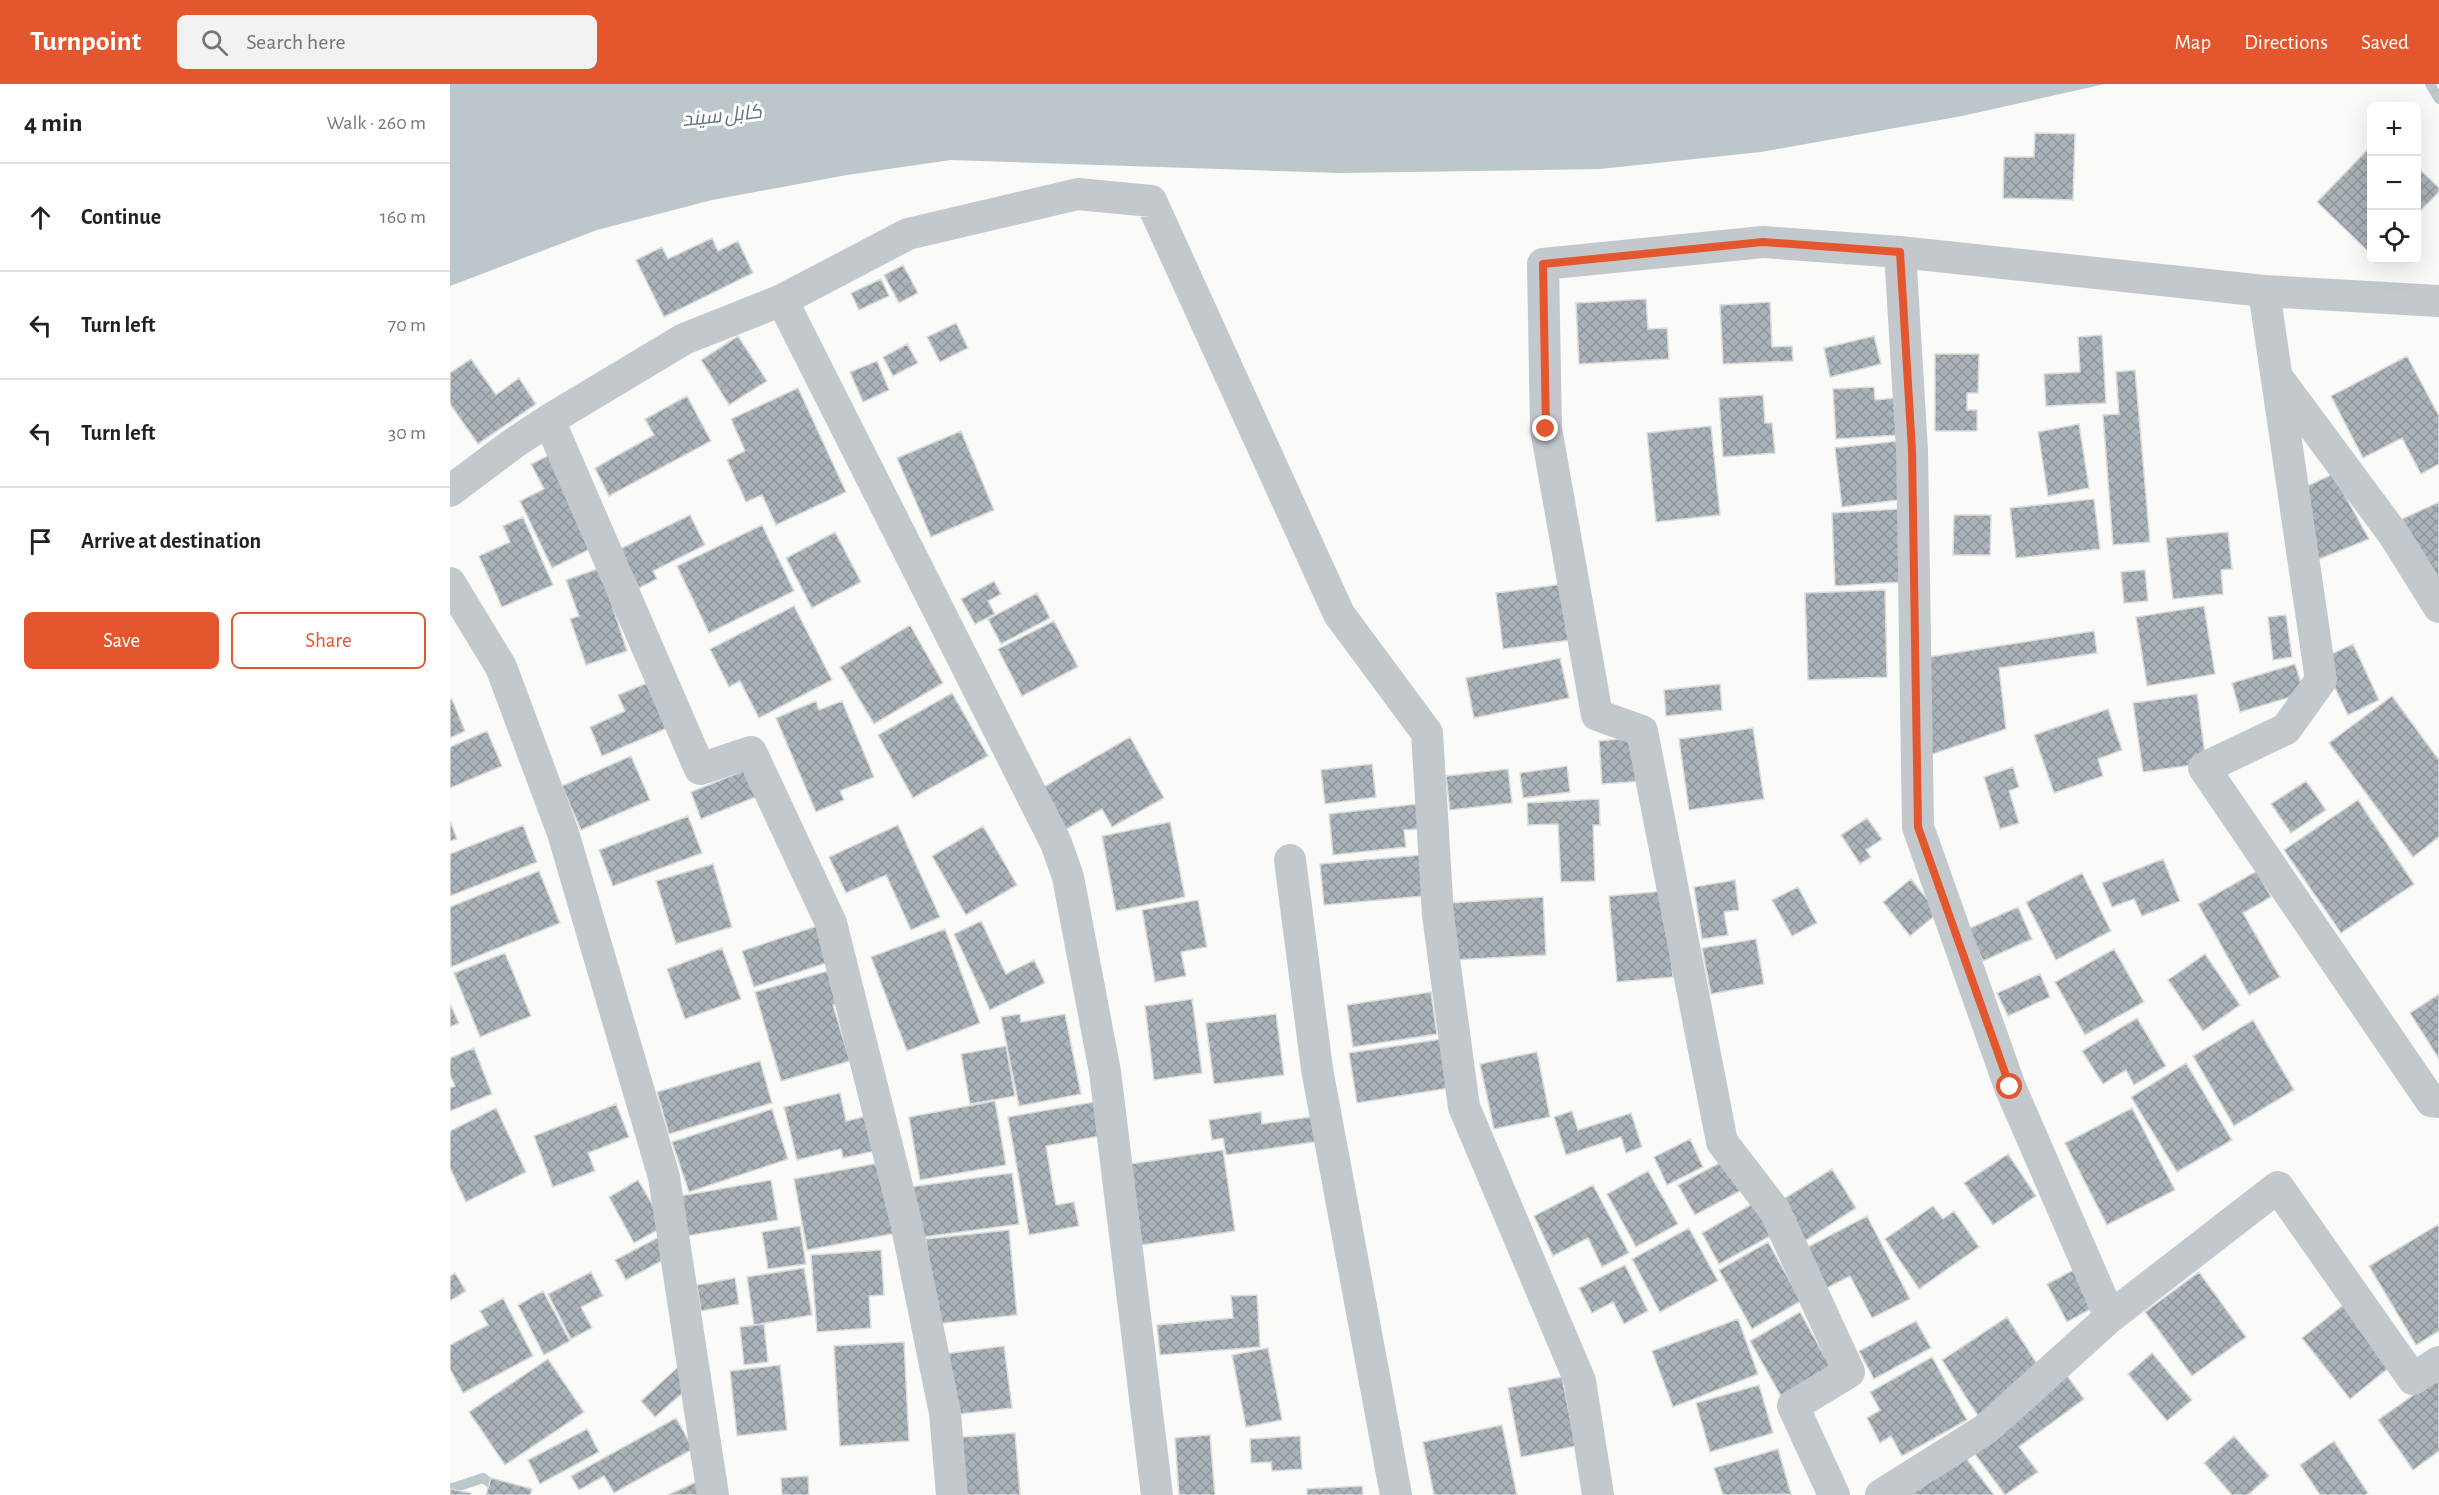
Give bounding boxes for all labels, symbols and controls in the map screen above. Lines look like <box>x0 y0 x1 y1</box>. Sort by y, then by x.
search box <box>177 15 597 69</box>
icon: search <box>198 26 231 59</box>
text: Turnpoint <box>30 28 141 56</box>
text: Search here <box>246 31 346 53</box>
text: Map <box>2175 32 2211 53</box>
text: Directions <box>2244 32 2328 53</box>
text: Saved <box>2361 32 2409 53</box>
water label: کابل سيند <box>681 102 763 131</box>
map controls <box>2367 102 2421 264</box>
button: + <box>2367 102 2421 156</box>
text: 4 min <box>24 110 83 136</box>
text: Walk · 260 m <box>326 113 426 133</box>
button: − <box>2367 156 2421 210</box>
icon: ahead <box>24 201 57 234</box>
text: Continue <box>81 206 161 228</box>
text: 160 m <box>380 207 426 227</box>
button: locate <box>2367 210 2421 264</box>
icon: left <box>24 309 57 342</box>
text: Turn left <box>81 314 155 336</box>
text: 70 m <box>388 315 426 335</box>
route end <box>1532 415 1558 441</box>
icon: left <box>24 417 57 450</box>
text: Turn left <box>81 422 155 444</box>
text: 30 m <box>388 423 426 443</box>
icon: arrive <box>24 525 57 558</box>
text: Arrive at destination <box>81 530 261 552</box>
button: Save <box>24 612 219 669</box>
button: Share <box>231 612 426 669</box>
route start <box>1996 1073 2022 1099</box>

